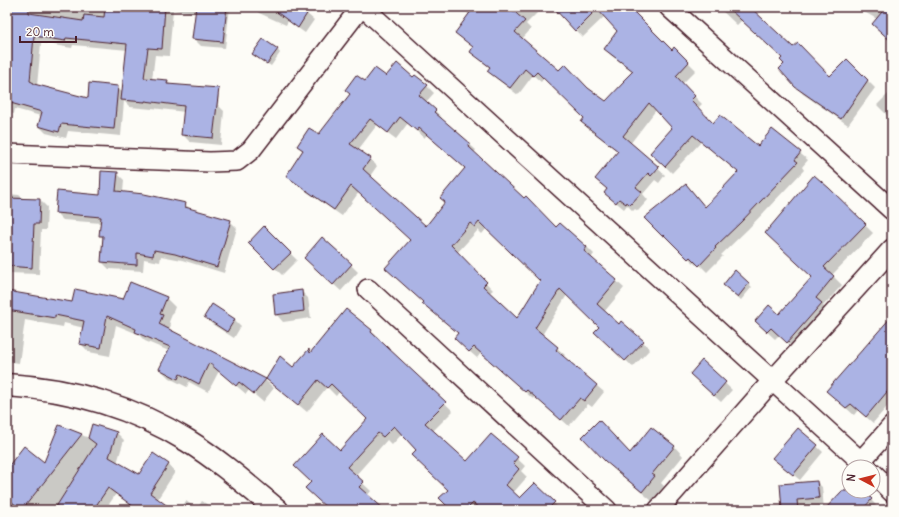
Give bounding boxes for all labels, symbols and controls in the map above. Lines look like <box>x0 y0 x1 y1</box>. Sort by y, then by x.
scale bar <box>20 18 76 44</box>
text: 20 m <box>26 24 54 39</box>
north arrow <box>841 459 881 499</box>
text: N <box>844 473 858 482</box>

